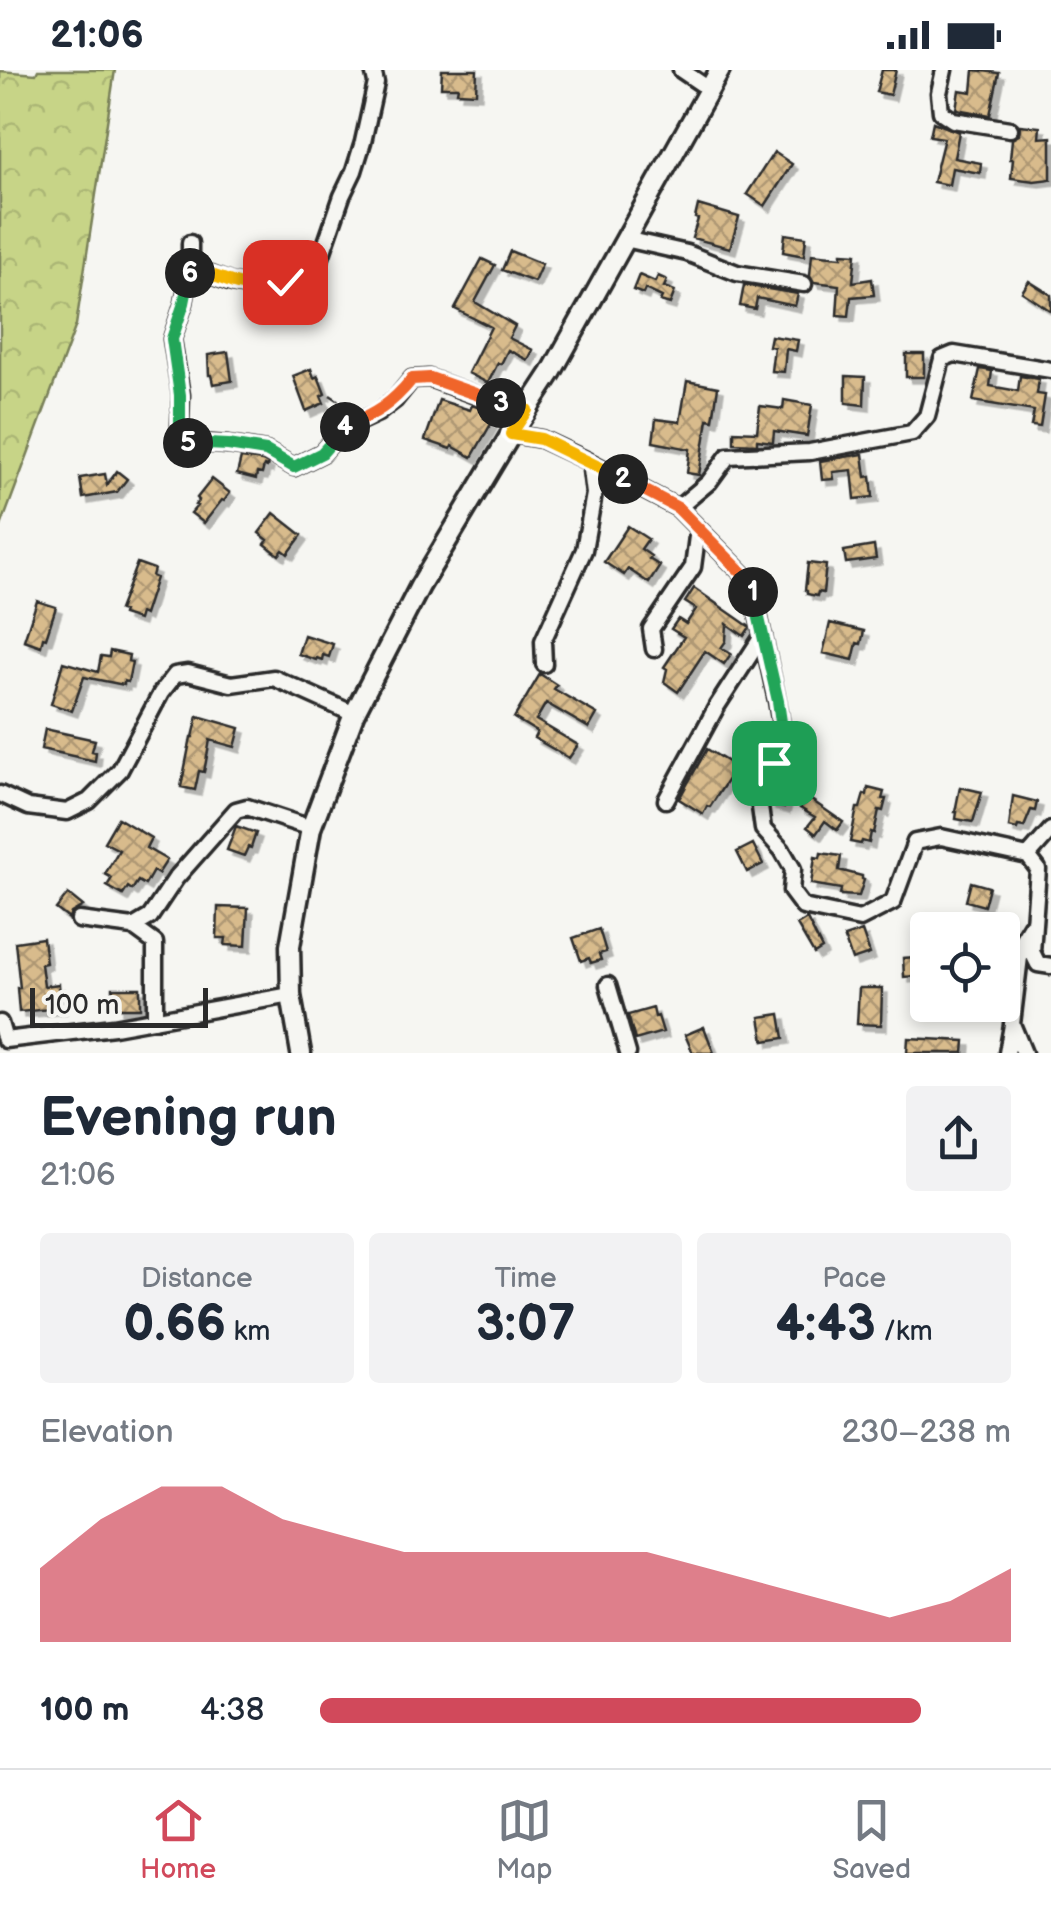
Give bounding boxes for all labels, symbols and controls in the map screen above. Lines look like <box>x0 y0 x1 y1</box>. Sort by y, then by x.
text: 21:06 <box>50 13 144 58</box>
pin <box>243 240 328 325</box>
pin: 6 <box>165 248 215 298</box>
icon: check <box>258 255 313 310</box>
text: 6 <box>182 256 198 289</box>
pin: 3 <box>476 378 526 428</box>
text: 3 <box>493 386 509 419</box>
pin: 4 <box>320 402 370 452</box>
text: 4 <box>337 410 353 443</box>
pin: 5 <box>163 418 213 468</box>
text: 5 <box>180 426 196 459</box>
pin: 2 <box>598 454 648 504</box>
text: 2 <box>615 462 631 495</box>
pin: 1 <box>728 567 778 617</box>
text: 1 <box>747 575 759 608</box>
pin <box>732 721 817 806</box>
icon: arrive <box>747 736 802 791</box>
map controls <box>910 912 1020 1022</box>
button: locate <box>910 912 1020 1022</box>
scale bar <box>30 983 208 1028</box>
text: 100 m <box>45 989 119 1022</box>
text: Evening run <box>40 1085 337 1152</box>
button: share <box>906 1086 1011 1191</box>
text: 21:06 <box>40 1156 116 1195</box>
text: Distance <box>141 1262 253 1295</box>
text: Time <box>494 1262 557 1295</box>
text: Pace <box>822 1262 886 1295</box>
text: 0.66 <box>123 1295 226 1355</box>
text: 3:07 <box>476 1295 575 1355</box>
text: 4:43 <box>776 1295 876 1355</box>
text: km <box>226 1315 270 1348</box>
text: /km <box>876 1315 933 1348</box>
text: Elevation <box>40 1413 173 1452</box>
text: 230–238 m <box>841 1413 1011 1452</box>
text: 100 m <box>40 1691 129 1730</box>
text: 4:38 <box>200 1691 264 1730</box>
tab: Home <box>140 1793 216 1886</box>
tab: Map <box>496 1793 552 1886</box>
tab: Saved <box>832 1793 911 1886</box>

